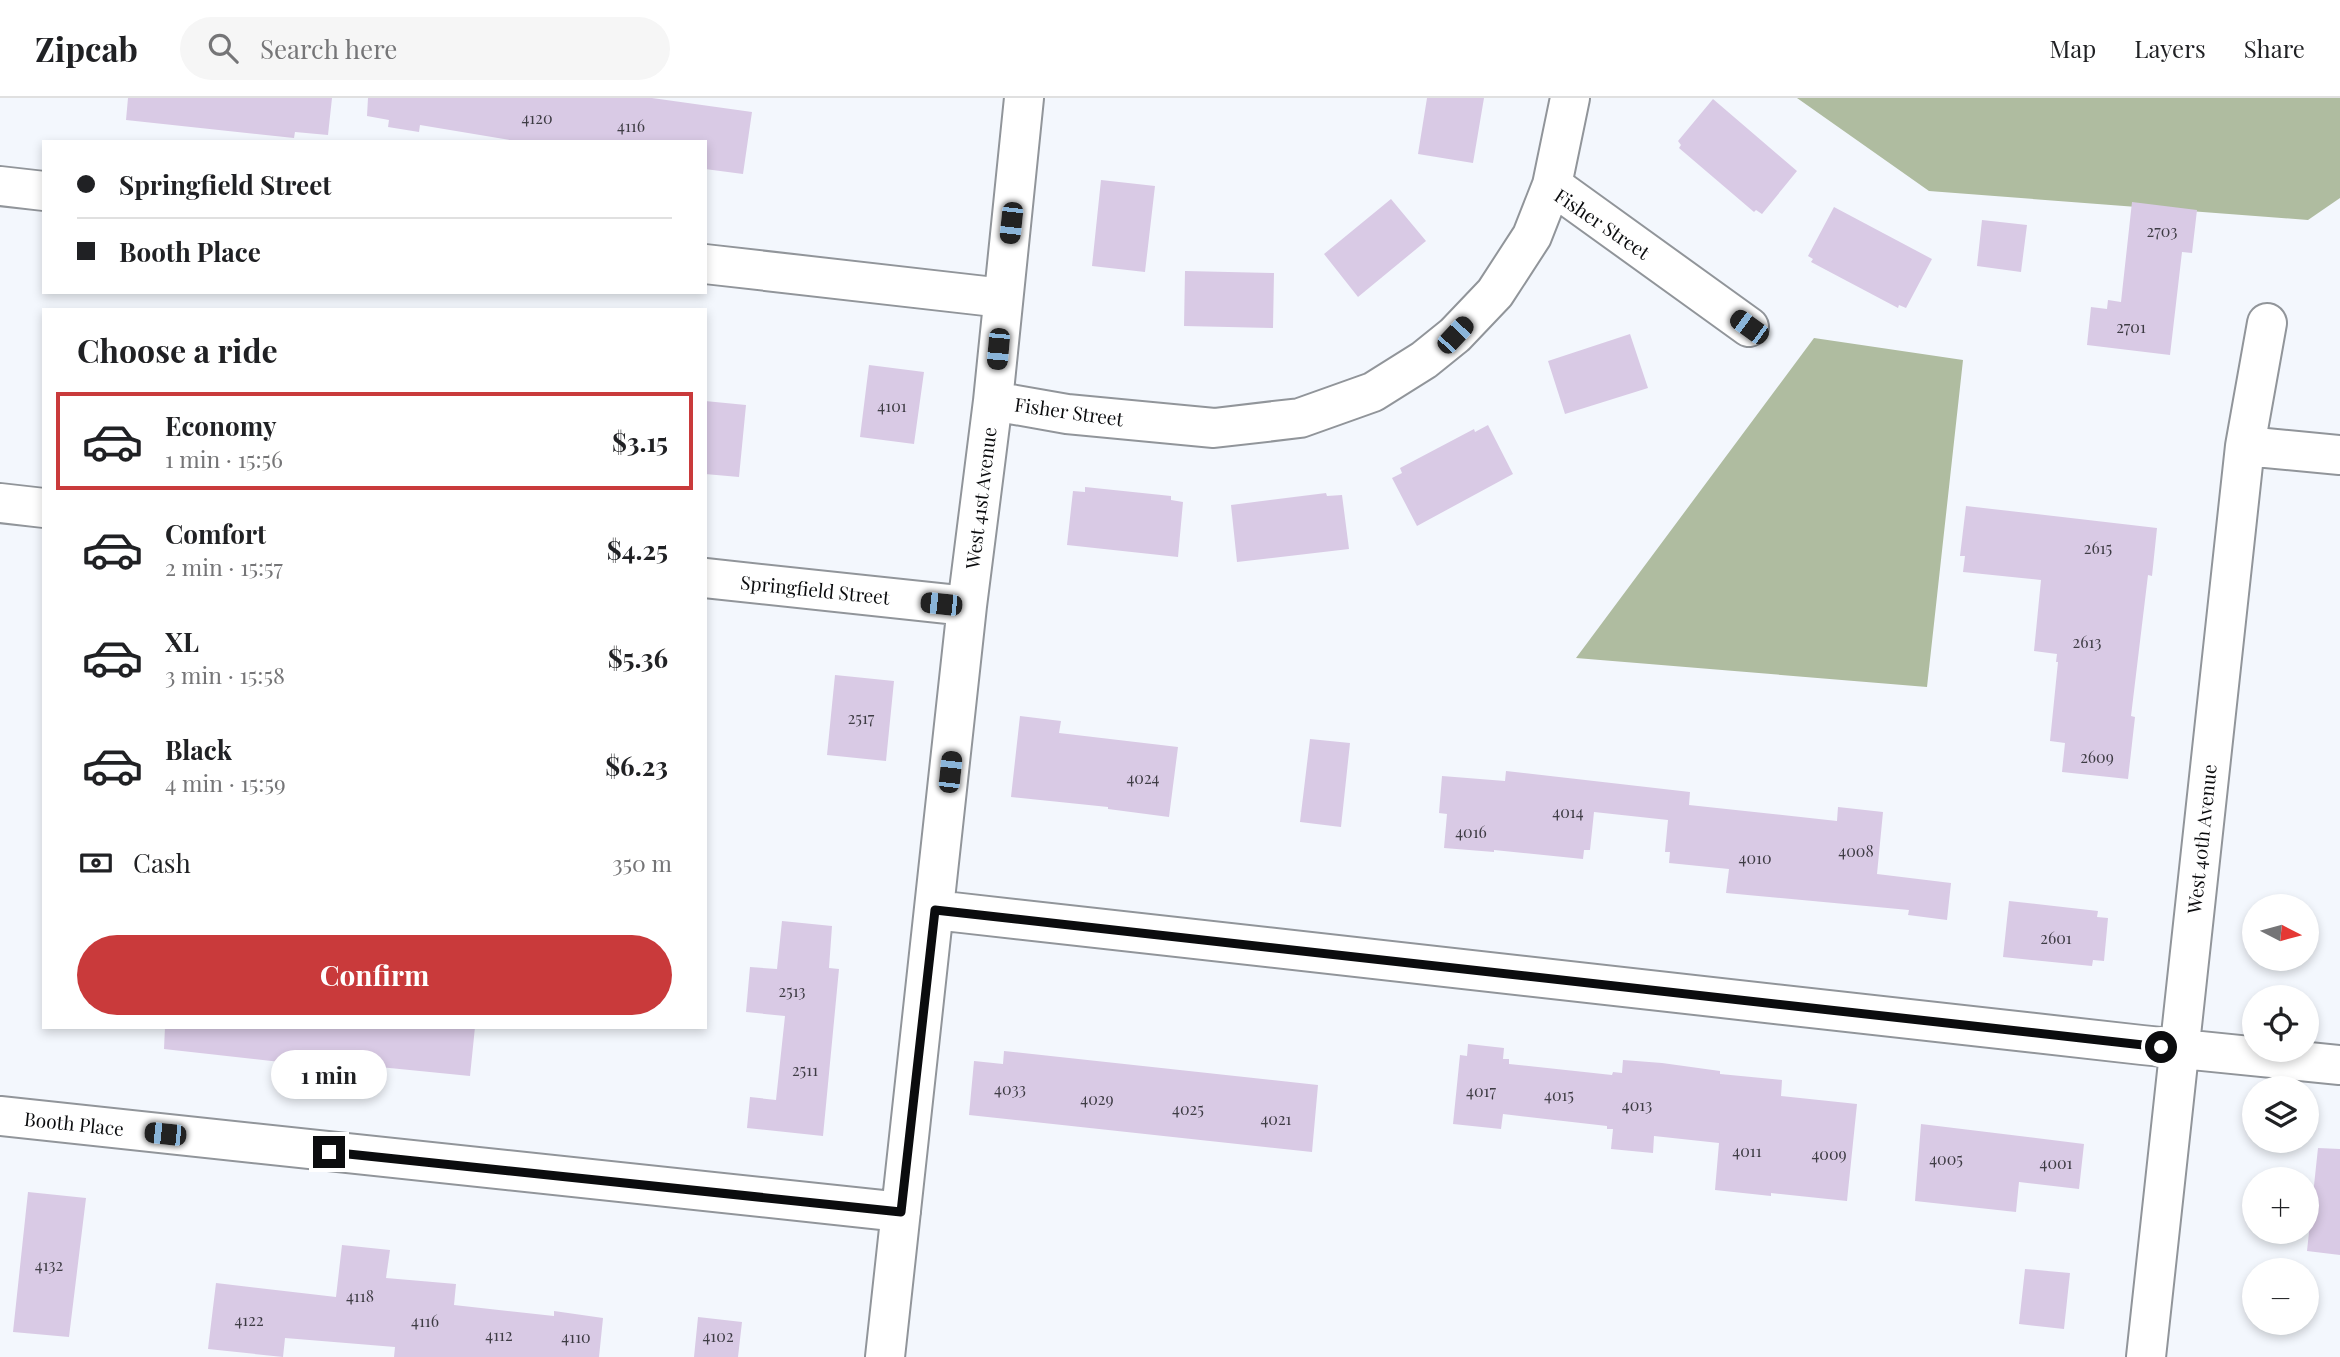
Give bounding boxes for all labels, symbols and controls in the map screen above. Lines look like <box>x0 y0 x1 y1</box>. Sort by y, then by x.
search box <box>180 17 670 80</box>
text: Zipcab <box>35 26 138 70</box>
icon: search <box>204 29 242 67</box>
text: Search here <box>260 31 397 66</box>
text: Map <box>2050 32 2096 64</box>
text: Layers <box>2134 32 2206 64</box>
text: Share <box>2244 32 2305 64</box>
house number: 4120 <box>521 107 553 128</box>
house number: 4116 <box>617 115 645 136</box>
text: Springfield Street <box>119 167 331 202</box>
street label: Fisher Street <box>1550 182 1655 265</box>
car <box>999 201 1024 245</box>
house number: 2703 <box>2147 220 2177 241</box>
text: Booth Place <box>119 234 261 269</box>
car <box>1726 306 1773 348</box>
car <box>1433 312 1478 358</box>
house number: 2701 <box>2116 316 2146 337</box>
car <box>986 327 1011 371</box>
text: Choose a ride <box>77 328 278 371</box>
street label: Fisher Street <box>1013 391 1125 432</box>
house number: 4101 <box>877 395 907 416</box>
text: Economy <box>165 408 276 443</box>
icon: car <box>81 410 144 473</box>
text: $3.15 <box>612 424 668 459</box>
street label: West 41st Avenue <box>958 425 1002 571</box>
text: 1 min · 15:56 <box>165 443 283 474</box>
text: Comfort <box>165 516 266 551</box>
icon: car <box>81 518 144 581</box>
text: $4.25 <box>607 532 668 567</box>
house number: 2615 <box>2084 537 2112 558</box>
text: 2 min · 15:57 <box>165 551 283 582</box>
street label: Springfield Street <box>739 568 891 610</box>
car <box>920 591 963 617</box>
text: XL <box>165 624 199 659</box>
icon: car <box>81 626 144 689</box>
house number: 2613 <box>2073 631 2101 652</box>
text: $5.36 <box>608 640 668 675</box>
text: 3 min · 15:58 <box>165 659 285 690</box>
house number: 2517 <box>848 707 875 728</box>
text: Black <box>165 732 232 767</box>
icon: car <box>81 734 144 797</box>
house number: 2609 <box>2080 746 2114 767</box>
text: $6.23 <box>605 748 668 783</box>
car <box>938 750 963 794</box>
street label: West 40th Avenue <box>2180 763 2222 916</box>
text: 4 min · 15:59 <box>165 767 286 798</box>
house number: 4024 <box>1126 767 1160 788</box>
house number: 4014 <box>1552 801 1584 822</box>
house number: 4016 <box>1455 821 1487 842</box>
house number: 4008 <box>1838 840 1874 861</box>
icon: cash <box>77 844 115 882</box>
text: Cash <box>133 845 191 880</box>
text: 350 m <box>612 847 672 878</box>
house number: 4010 <box>1738 847 1772 868</box>
north arrow <box>2242 894 2319 971</box>
map controls <box>2242 894 2319 1335</box>
house number: 2601 <box>2040 927 2072 948</box>
button: Confirm <box>77 935 672 1015</box>
house number: 2513 <box>778 980 806 1001</box>
button: locate <box>2242 985 2319 1062</box>
route start <box>2145 1031 2177 1063</box>
callout: 1 min <box>271 1051 387 1100</box>
text: 1 min <box>301 1059 357 1090</box>
house number: 2511 <box>792 1059 818 1080</box>
button: layers <box>2242 1076 2319 1153</box>
house number: 4033 <box>994 1078 1026 1099</box>
house number: 4017 <box>1466 1080 1496 1101</box>
house number: 4015 <box>1544 1084 1574 1105</box>
house number: 4029 <box>1080 1088 1114 1109</box>
house number: 4013 <box>1622 1094 1652 1115</box>
house number: 4025 <box>1172 1098 1204 1119</box>
street label: Booth Place <box>23 1105 125 1141</box>
house number: 4021 <box>1260 1108 1292 1129</box>
car <box>144 1121 187 1147</box>
route end <box>313 1136 345 1168</box>
house number: 4011 <box>1732 1140 1762 1161</box>
house number: 4009 <box>1811 1143 1847 1164</box>
house number: 4005 <box>1929 1148 1963 1169</box>
house number: 4001 <box>2039 1152 2073 1173</box>
button: + <box>2242 1167 2319 1244</box>
house number: 4132 <box>35 1254 63 1275</box>
button: − <box>2242 1258 2319 1335</box>
house number: 4118 <box>346 1285 374 1306</box>
house number: 4122 <box>234 1309 264 1330</box>
house number: 4116 <box>411 1310 439 1331</box>
house number: 4112 <box>485 1324 513 1345</box>
house number: 4102 <box>702 1325 734 1346</box>
house number: 4110 <box>561 1326 591 1347</box>

